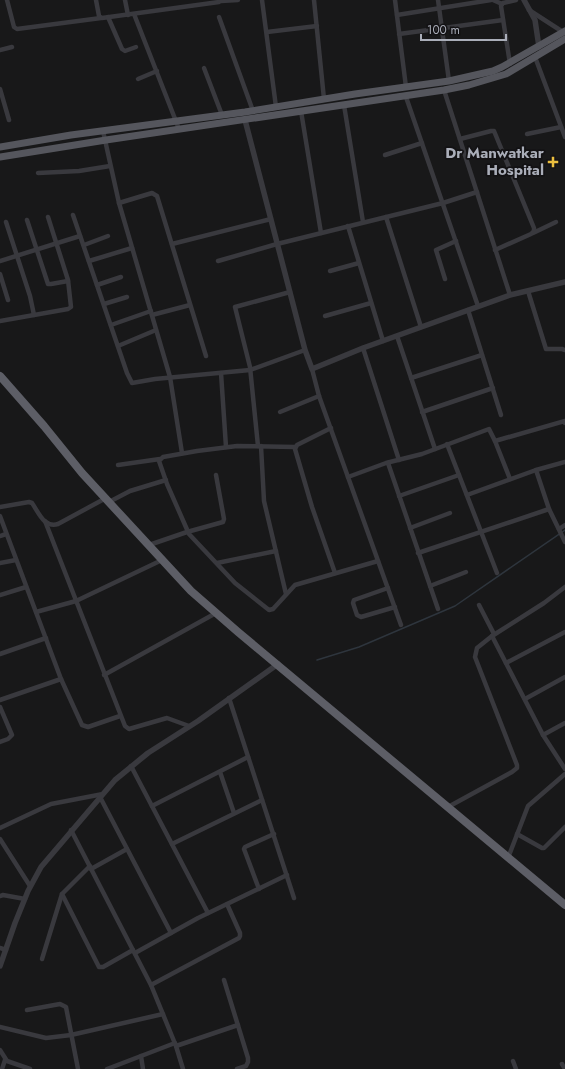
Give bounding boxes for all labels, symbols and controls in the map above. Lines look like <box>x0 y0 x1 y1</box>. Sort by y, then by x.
scale bar <box>421 16 506 42</box>
text: 100 m <box>427 21 460 39</box>
place label: Dr Manwatkar Hospital <box>445 142 545 181</box>
marker: Dr Manwatkar Hospital <box>547 156 559 168</box>

